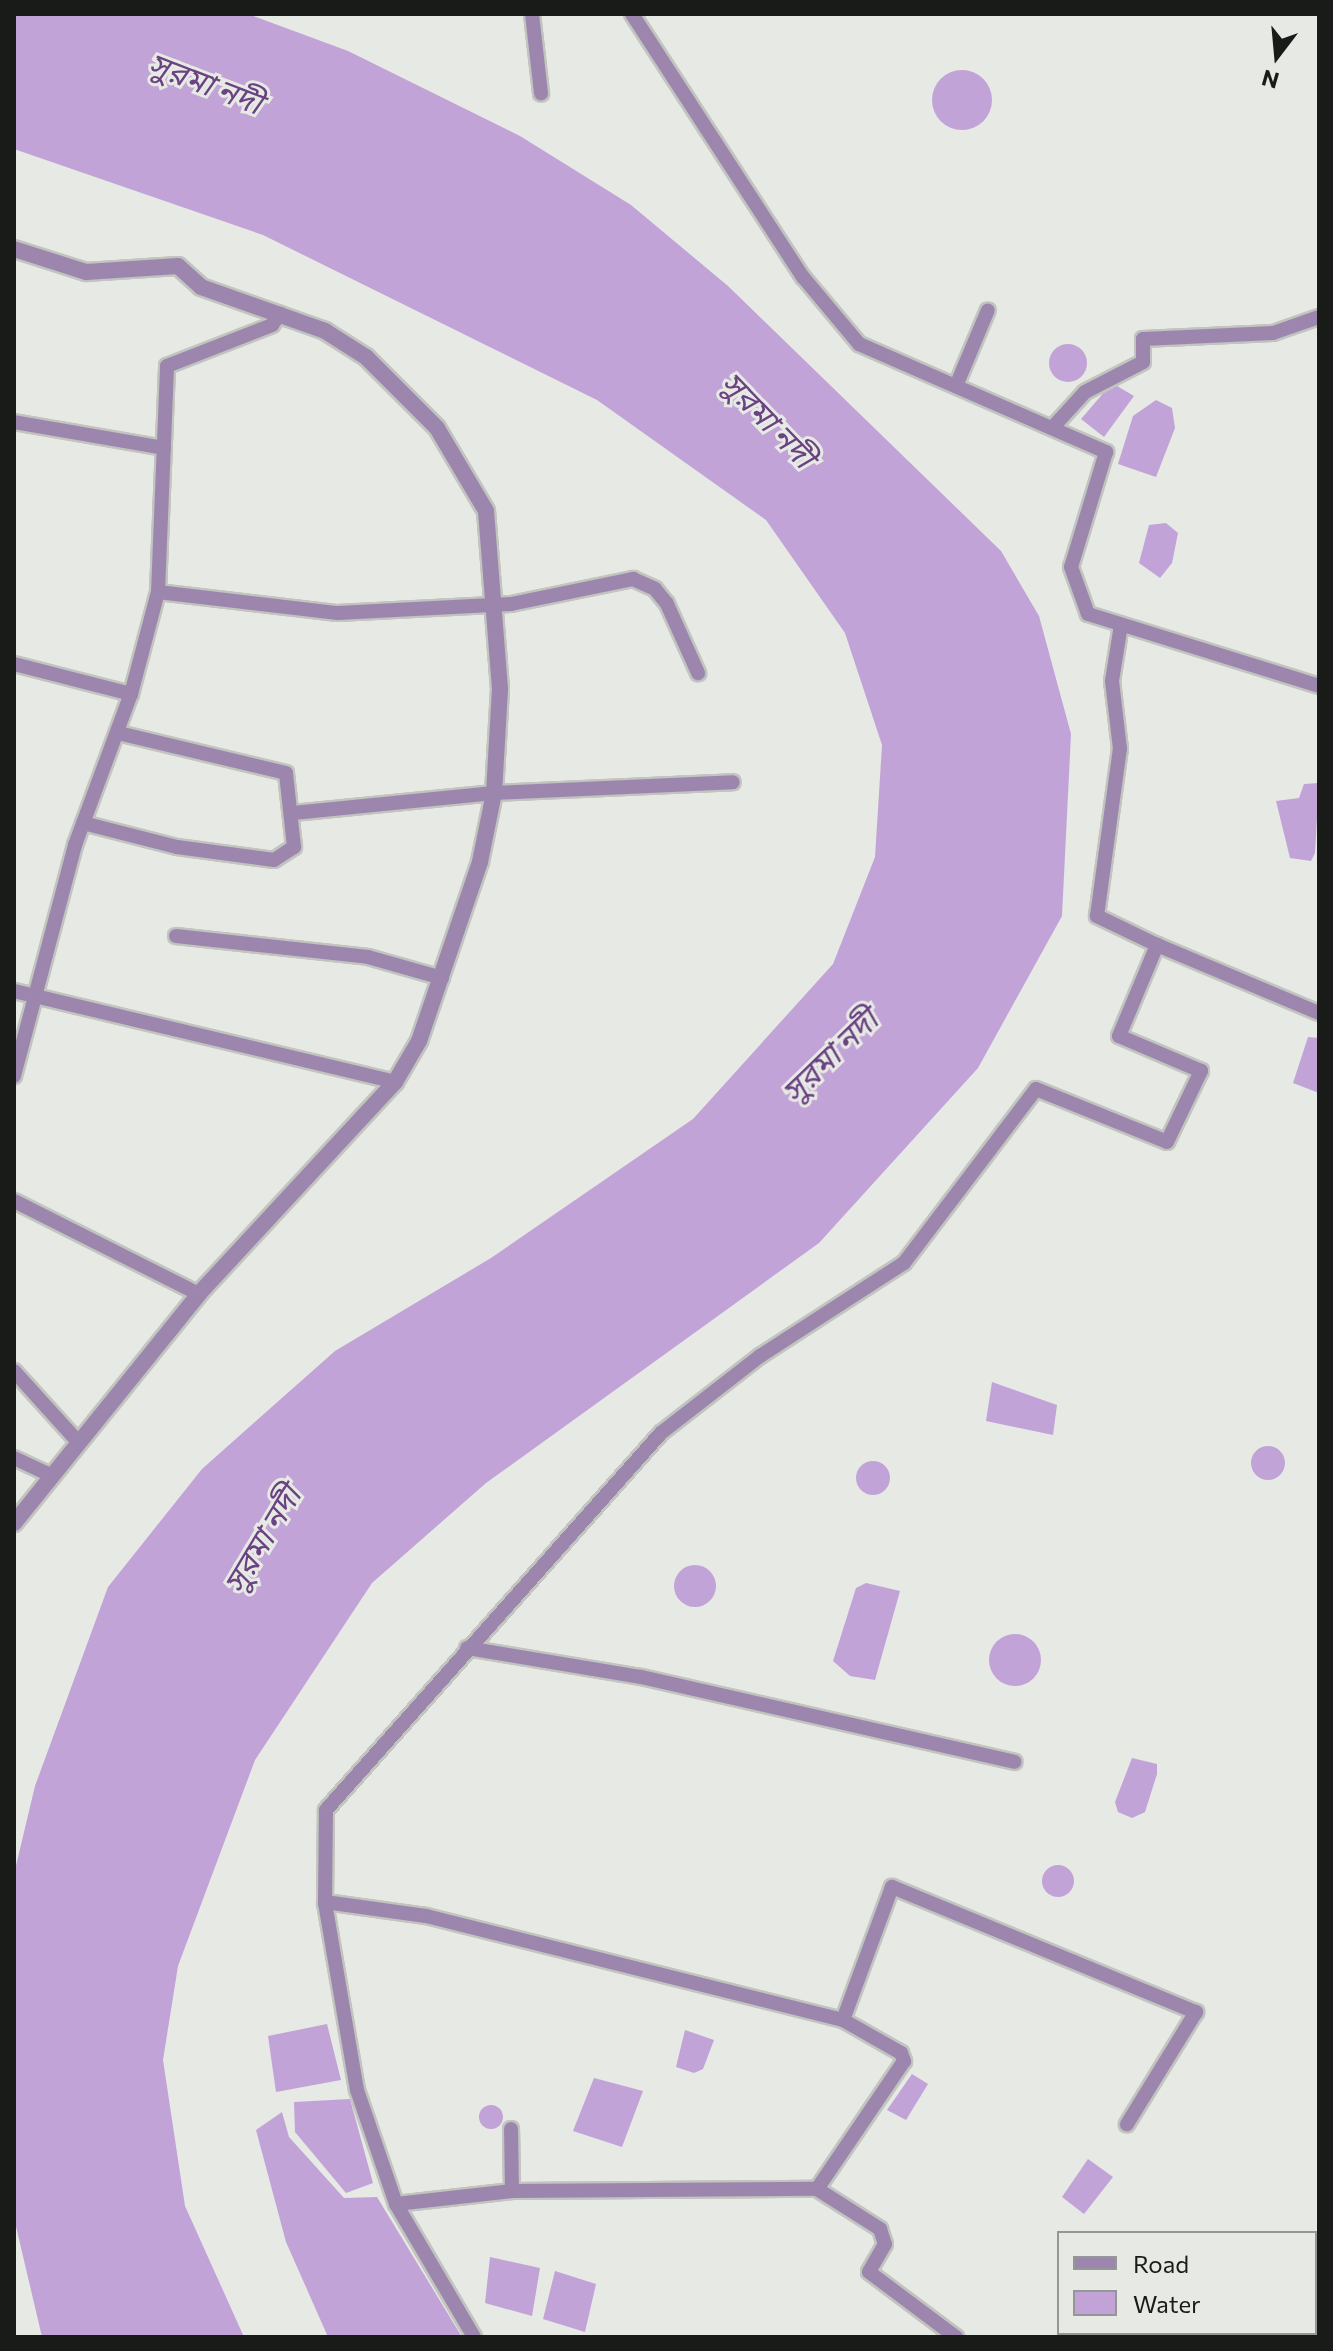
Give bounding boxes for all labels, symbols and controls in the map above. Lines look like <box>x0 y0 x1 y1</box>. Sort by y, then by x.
north arrow <box>1237 16 1317 96</box>
water label: সুরমা নদী <box>144 43 268 121</box>
text: N <box>1259 64 1282 95</box>
water label: সুরমা নদী <box>714 363 824 475</box>
water label: সুরমা নদী <box>773 1000 885 1110</box>
water label: সুরমা নদী <box>214 1478 308 1600</box>
legend <box>1057 2231 1317 2335</box>
text: Road <box>1133 2249 1189 2278</box>
text: Water <box>1133 2289 1201 2318</box>

